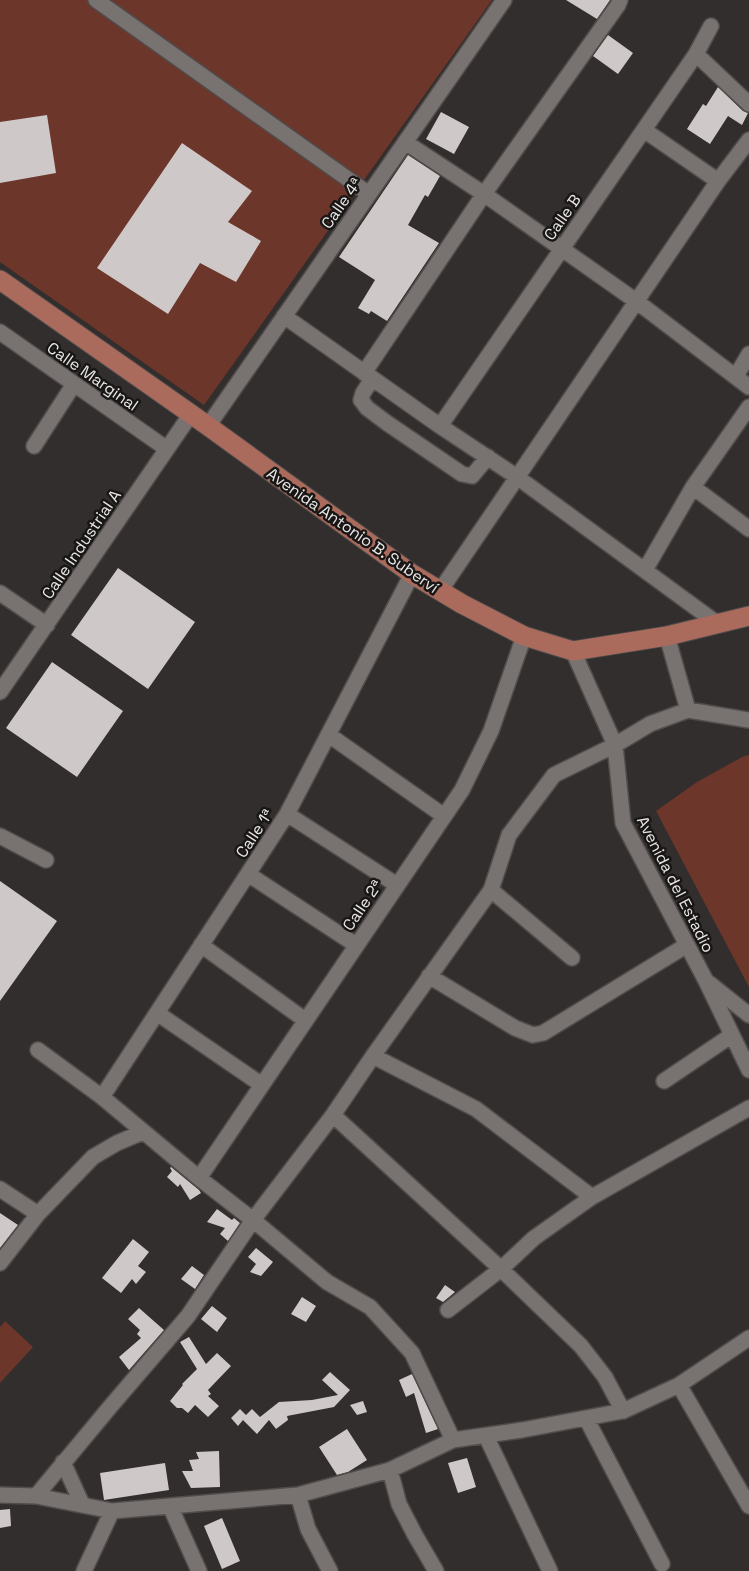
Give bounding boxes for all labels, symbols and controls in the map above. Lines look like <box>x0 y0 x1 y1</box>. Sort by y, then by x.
street label: Calle 4ª <box>316 173 367 233</box>
street label: Calle B <box>539 190 586 244</box>
street label: Calle Marginal <box>43 337 142 416</box>
street label: Avenida Antonio B. Suberví <box>263 463 443 598</box>
street label: Calle Industrial A <box>37 486 126 603</box>
street label: Calle 1ª <box>231 805 278 862</box>
street label: Avenida del Estadio <box>632 812 719 956</box>
street label: Calle 2ª <box>338 875 387 935</box>

